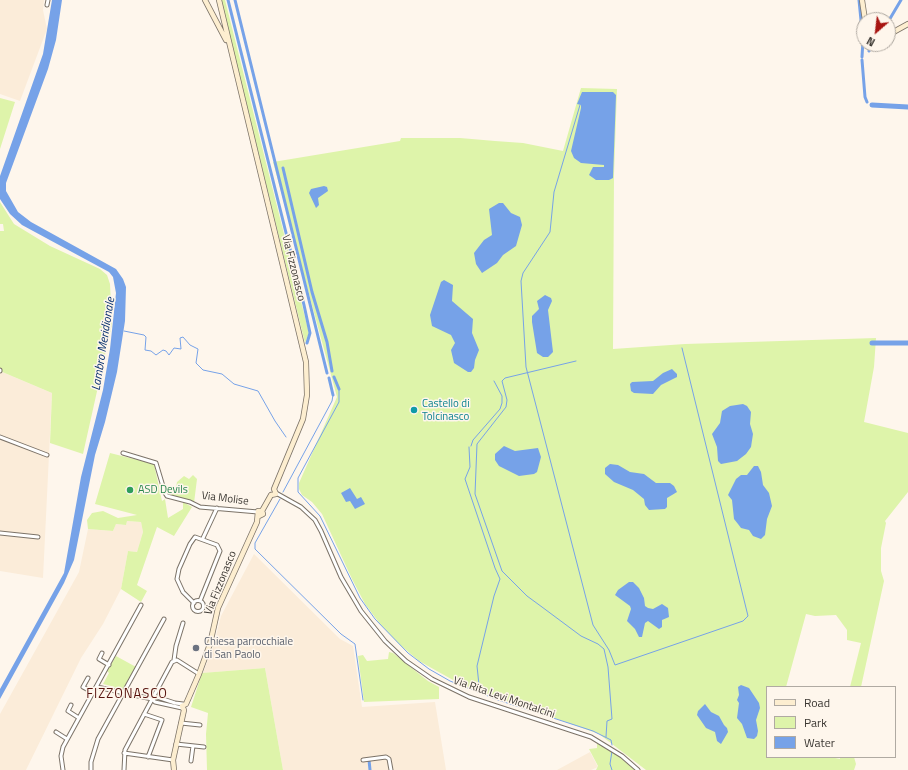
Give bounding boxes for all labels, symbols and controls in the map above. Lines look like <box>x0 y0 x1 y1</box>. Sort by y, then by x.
north arrow <box>856 12 896 52</box>
text: N <box>864 33 878 51</box>
street label: Via Fizzonasco <box>278 234 308 302</box>
water label: Lambro Meridionale <box>90 296 118 392</box>
place label: Castello di Tolcinasco <box>422 397 470 423</box>
marker: Castello di Tolcinasco <box>409 405 419 415</box>
place label: ASD Devils <box>138 483 188 497</box>
marker: ASD Devils <box>125 485 135 495</box>
street label: Via Molise <box>201 490 249 508</box>
street label: Via Fizzonasco <box>202 549 240 617</box>
place label: Chiesa parrocchiale di San Paolo <box>204 635 293 661</box>
marker: Chiesa parrocchiale di San Paolo <box>191 643 201 653</box>
street label: Via Rita Levi Montalcini <box>451 674 557 722</box>
legend <box>766 686 896 758</box>
district label: FIZZONASCO <box>86 687 168 703</box>
text: Road <box>804 693 830 712</box>
text: Park <box>804 713 827 732</box>
text: Water <box>804 733 835 752</box>

